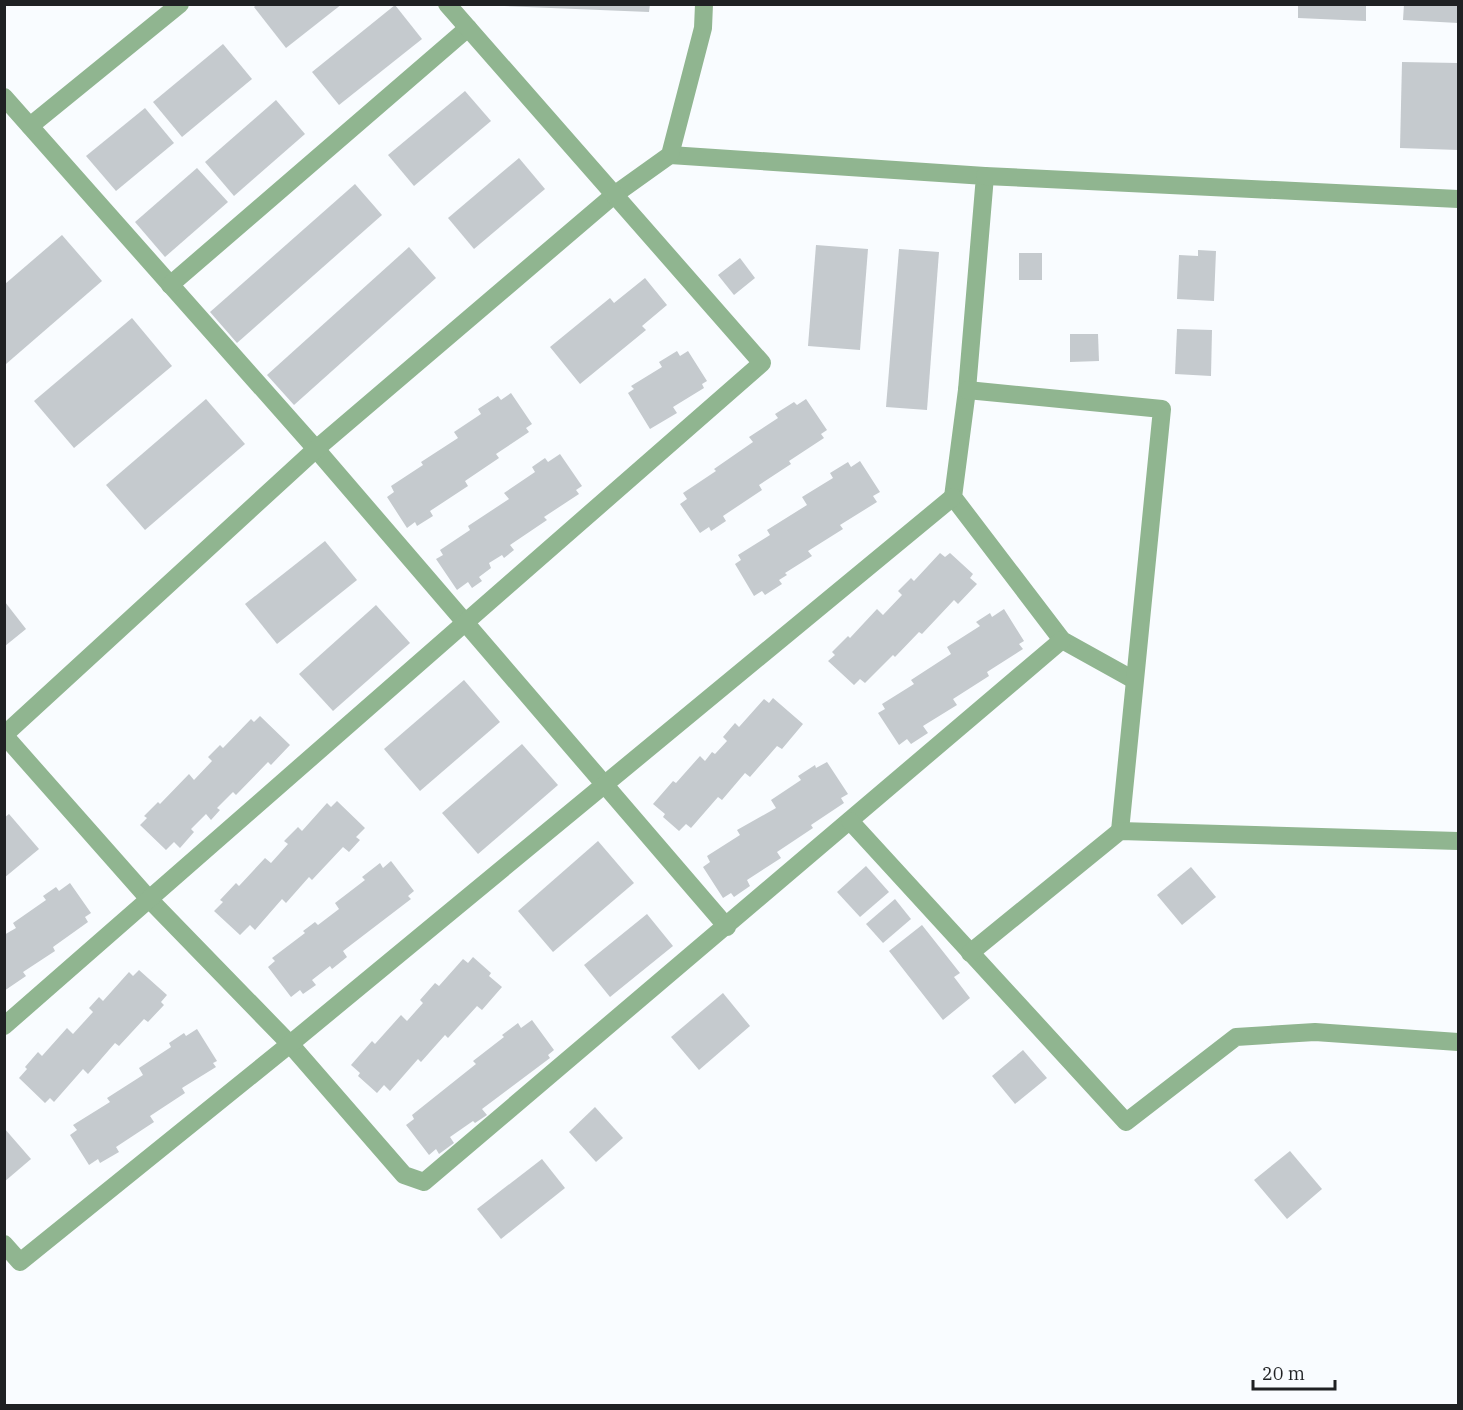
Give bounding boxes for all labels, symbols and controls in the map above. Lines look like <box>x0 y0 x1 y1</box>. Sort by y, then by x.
scale bar <box>1253 1353 1336 1391</box>
text: 20 m <box>1262 1362 1305 1385</box>

